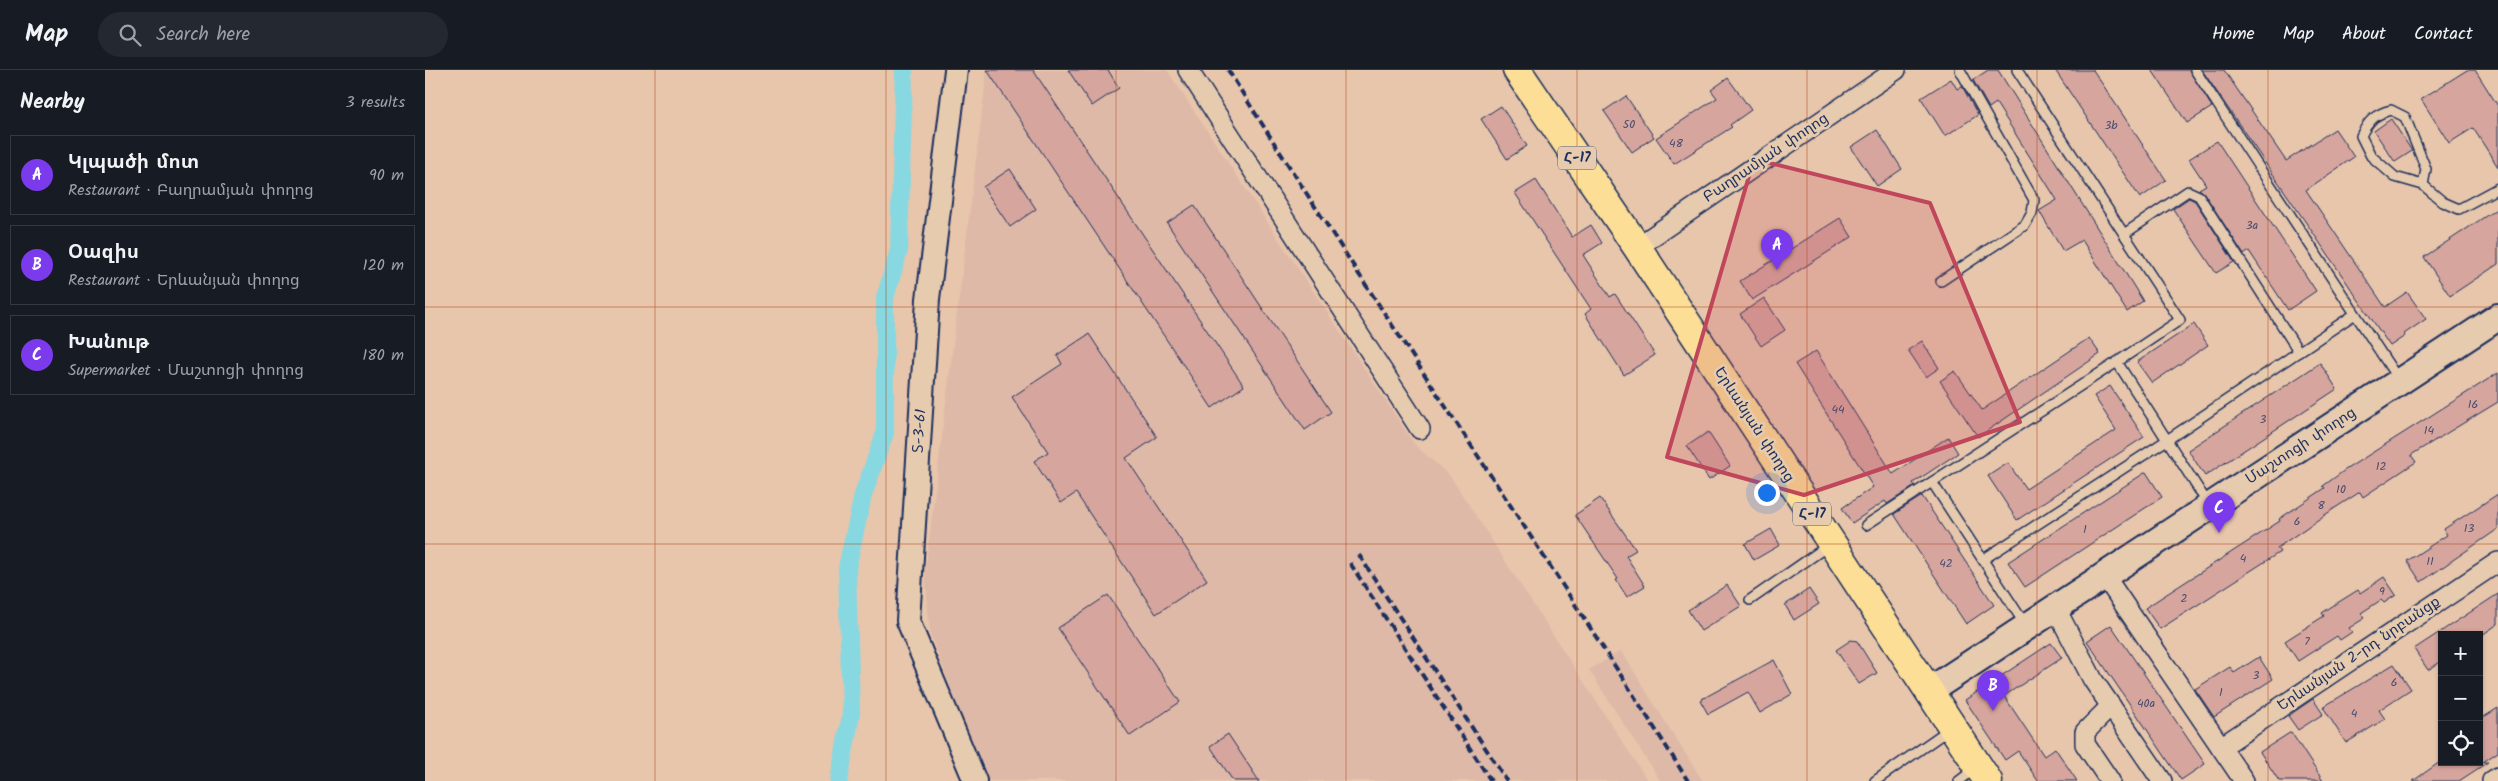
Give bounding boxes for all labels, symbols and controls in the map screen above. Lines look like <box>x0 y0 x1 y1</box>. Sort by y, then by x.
search box <box>98 12 448 57</box>
text: Map <box>25 15 68 54</box>
text: Search here <box>156 20 250 50</box>
text: Home <box>2212 20 2255 49</box>
text: Map <box>2283 20 2314 49</box>
text: About <box>2342 20 2386 49</box>
text: Contact <box>2414 20 2473 49</box>
icon: search <box>116 21 144 49</box>
text: Nearby <box>20 86 85 119</box>
text: 3 results <box>346 90 405 115</box>
street label: Բաղրամյան փողոց <box>1698 107 1834 209</box>
house number: 50 <box>1623 115 1635 134</box>
house number: 3b <box>2104 116 2118 135</box>
house number: 48 <box>1669 134 1684 153</box>
road number: Հ-17 <box>1558 146 1596 170</box>
text: Կլպածի մոտ <box>68 148 199 178</box>
text: A <box>32 163 42 188</box>
text: 90 m <box>369 163 404 188</box>
text: Restaurant · Բաղրամյան փողոց <box>68 178 314 203</box>
house number: 3a <box>2246 216 2259 235</box>
pin: A <box>1761 229 1793 270</box>
text: Օազիս <box>68 238 139 268</box>
text: B <box>32 253 42 278</box>
text: 120 m <box>363 253 404 278</box>
text: Restaurant · Երևանյան փողոց <box>68 268 300 293</box>
text: Խանութ <box>68 328 149 358</box>
text: C <box>32 343 42 368</box>
text: 180 m <box>362 343 404 368</box>
text: Supermarket · Մաշտոցի փողոց <box>68 358 304 383</box>
street label: Երևանյան փողոց <box>1707 362 1801 488</box>
house number: 16 <box>2468 395 2478 414</box>
house number: 44 <box>1831 400 1845 419</box>
street label: Մաշտոցի փողոց <box>2241 401 2361 491</box>
street label: Տ-3-61 <box>906 408 934 454</box>
house number: 3 <box>2260 410 2267 429</box>
house number: 14 <box>2424 421 2435 440</box>
house number: 12 <box>2376 457 2386 476</box>
your location <box>1754 480 1780 506</box>
house number: 10 <box>2336 480 2346 499</box>
pin: C <box>2203 492 2235 533</box>
house number: 8 <box>2317 496 2325 515</box>
road number: Հ-17 <box>1793 502 1831 526</box>
house number: 6 <box>2294 512 2300 531</box>
house number: 13 <box>2464 519 2474 538</box>
house number: 1 <box>2083 520 2087 539</box>
house number: 4 <box>2240 549 2247 568</box>
house number: 11 <box>2426 552 2434 571</box>
house number: 42 <box>1939 554 1953 573</box>
house number: 9 <box>2379 582 2385 601</box>
house number: 2 <box>2181 589 2188 608</box>
street label: Երևանյան 2-րդ նրբանցք <box>2273 590 2445 718</box>
map controls <box>2438 631 2483 766</box>
button: + <box>2438 631 2483 676</box>
house number: 7 <box>2304 632 2310 651</box>
house number: 3 <box>2253 666 2260 685</box>
pin: B <box>1977 670 2009 711</box>
house number: 6 <box>2391 673 2397 692</box>
button: − <box>2438 676 2483 721</box>
house number: 1 <box>2219 683 2223 702</box>
house number: 40a <box>2137 694 2155 713</box>
house number: 4 <box>2351 704 2358 723</box>
button: locate <box>2438 721 2483 766</box>

